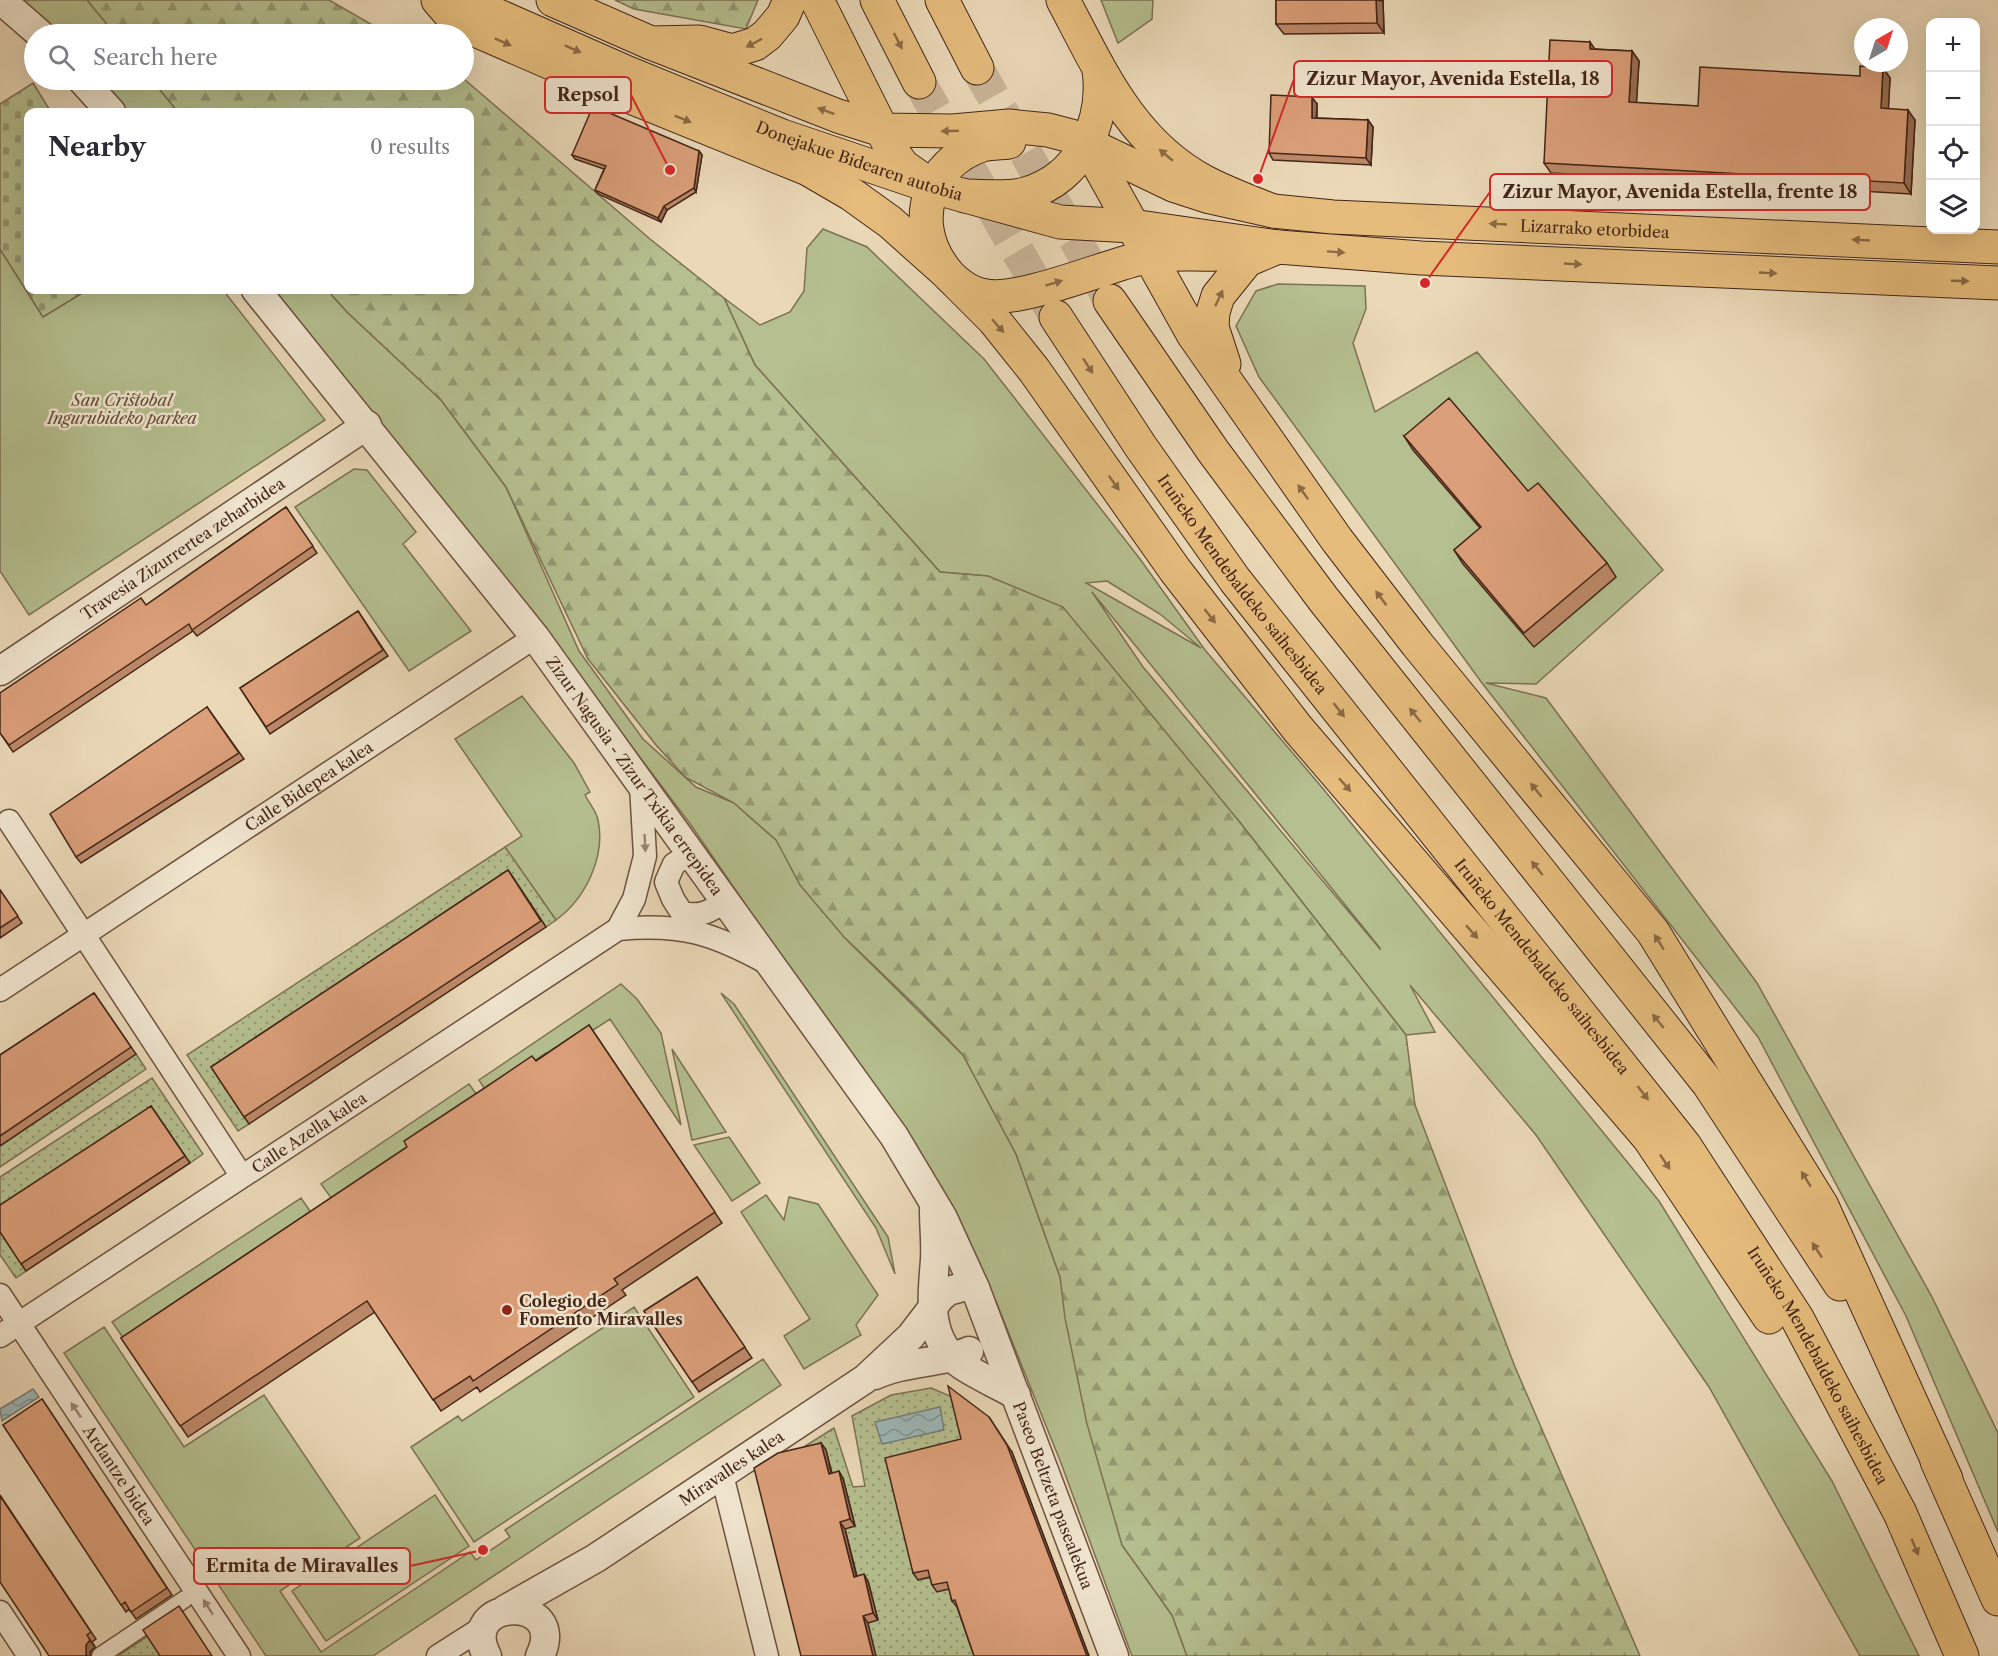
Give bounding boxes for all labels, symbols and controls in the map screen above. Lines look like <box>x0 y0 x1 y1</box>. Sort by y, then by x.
north arrow <box>1854 18 1908 72</box>
map controls <box>1926 18 1980 234</box>
button: + <box>1926 18 1980 72</box>
search box <box>24 24 474 90</box>
one-way arrow <box>893 33 903 50</box>
one-way arrow <box>495 38 512 47</box>
one-way arrow <box>745 39 762 48</box>
icon: search <box>45 41 78 74</box>
text: Search here <box>93 44 218 71</box>
one-way arrow <box>565 44 583 54</box>
callout: Zizur Mayor, Avenida Estella, 18 <box>1294 61 1612 97</box>
text: Zizur Mayor, Avenida Estella, 18 <box>1306 68 1600 90</box>
button: − <box>1926 72 1980 126</box>
callout: Repsol <box>545 77 631 113</box>
text: Repsol <box>557 84 619 106</box>
one-way arrow <box>817 106 835 116</box>
one-way arrow <box>674 115 692 124</box>
street label: Donejakue Bidearen autobia <box>753 116 965 205</box>
one-way arrow <box>941 126 960 135</box>
button: locate <box>1926 126 1980 180</box>
text: Nearby <box>48 131 146 163</box>
text: 0 results <box>370 135 450 159</box>
one-way arrow <box>1158 148 1174 161</box>
callout: Zizur Mayor, Avenida Estella, frente 18 <box>1490 174 1870 210</box>
button: layers <box>1926 180 1980 234</box>
text: Zizur Mayor, Avenida Estella, frente 18 <box>1502 181 1858 203</box>
street label: Lizarrako etorbidea <box>1520 215 1670 242</box>
one-way arrow <box>1489 220 1508 229</box>
one-way arrow <box>1851 236 1870 245</box>
one-way arrow <box>1327 247 1346 257</box>
one-way arrow <box>1563 260 1582 269</box>
one-way arrow <box>1758 268 1777 277</box>
one-way arrow <box>1951 277 1970 286</box>
one-way arrow <box>1045 278 1063 287</box>
one-way arrow <box>1214 290 1223 307</box>
one-way arrow <box>992 318 1005 334</box>
one-way arrow <box>1082 358 1093 374</box>
park label: San Cristobal Ingurubideko parkea <box>45 390 197 428</box>
street label: Iruñeko Mendebaldeko saihesbidea <box>1153 470 1332 698</box>
street label: Travesía Zizurrertea zeharbidea <box>77 473 289 624</box>
one-way arrow <box>1107 476 1119 491</box>
one-way arrow <box>1298 485 1310 500</box>
one-way arrow <box>1376 590 1388 605</box>
one-way arrow <box>1204 608 1217 624</box>
street label: Zizur Nagusia - Zizur Txikia errepidea <box>542 652 728 900</box>
one-way arrow <box>1333 702 1345 717</box>
one-way arrow <box>1410 708 1422 723</box>
street label: Calle Bidepea kalea <box>241 736 377 836</box>
one-way arrow <box>1339 777 1352 792</box>
one-way arrow <box>1530 782 1543 798</box>
one-way arrow <box>640 834 649 853</box>
street label: Iruñeko Mendebaldeko saihesbidea <box>1450 855 1634 1079</box>
one-way arrow <box>1530 860 1543 876</box>
one-way arrow <box>1466 924 1479 940</box>
one-way arrow <box>1653 934 1664 950</box>
one-way arrow <box>1652 1013 1665 1028</box>
one-way arrow <box>1636 1085 1649 1101</box>
street label: Calle Azella kalea <box>248 1087 371 1178</box>
one-way arrow <box>1659 1154 1670 1170</box>
one-way arrow <box>1800 1171 1811 1187</box>
one-way arrow <box>1811 1242 1823 1258</box>
street label: Iruñeko Mendebaldeko saihesbidea <box>1743 1243 1893 1488</box>
place label: Colegio de Fomento Miravalles <box>519 1291 683 1329</box>
marker: Colegio de Fomento Miravalles <box>500 1303 514 1317</box>
street label: Paseo Beltzeta pasealekua <box>1009 1399 1098 1592</box>
one-way arrow <box>70 1402 82 1418</box>
street label: Ardantze bidea <box>78 1421 160 1529</box>
street label: Miravalles kalea <box>675 1426 788 1510</box>
one-way arrow <box>1910 1539 1920 1557</box>
callout: Ermita de Miravalles <box>194 1548 410 1584</box>
text: Ermita de Miravalles <box>206 1555 398 1577</box>
one-way arrow <box>202 1599 213 1615</box>

